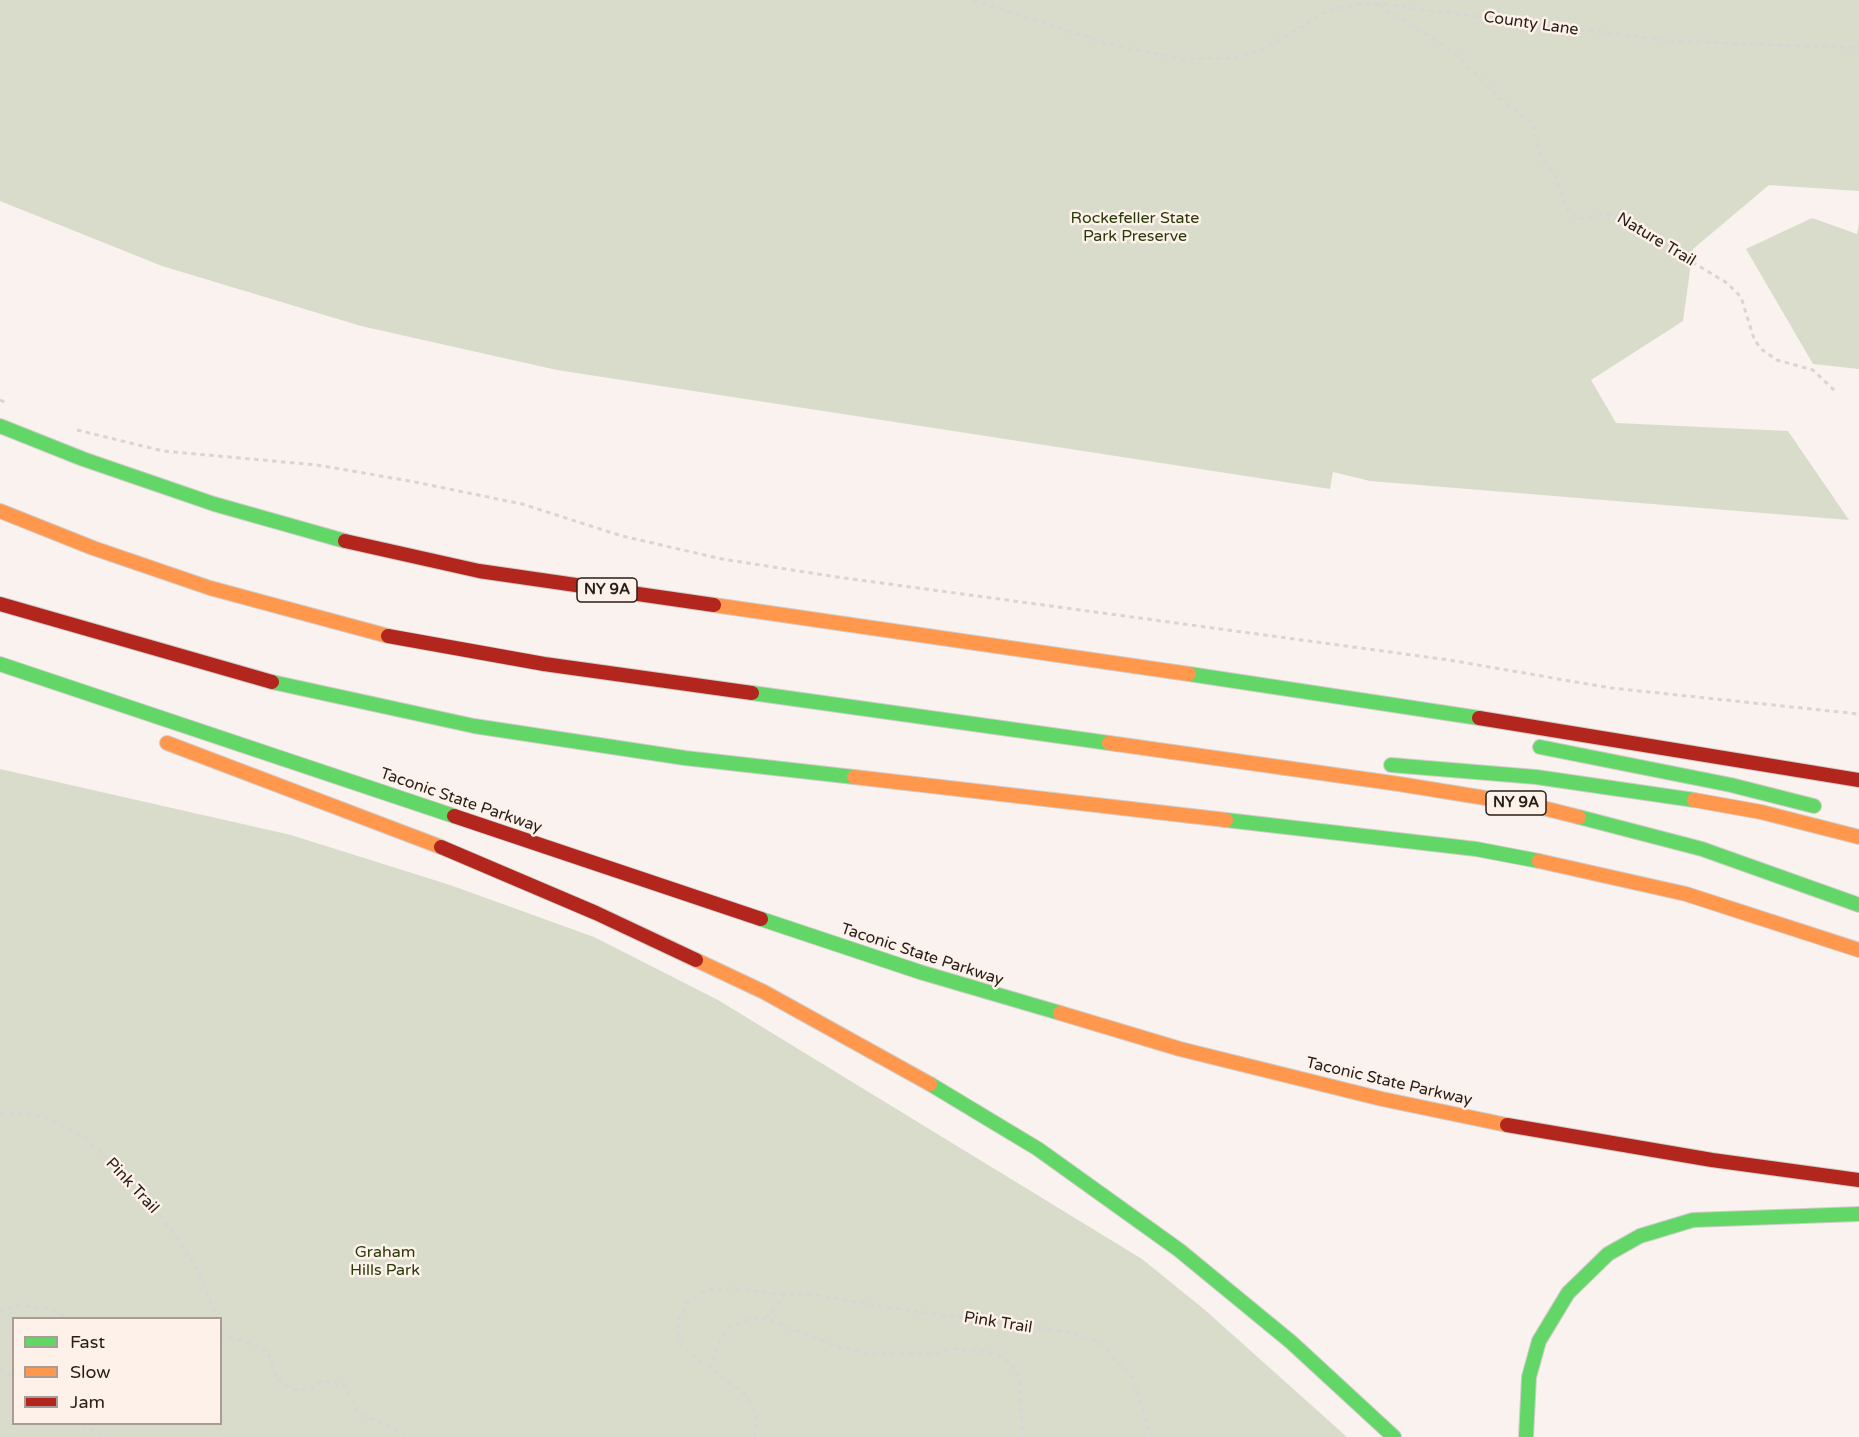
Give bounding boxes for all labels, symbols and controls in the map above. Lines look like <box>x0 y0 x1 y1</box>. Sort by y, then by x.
street label: County Lane <box>1482 8 1580 40</box>
park label: Rockefeller State Park Preserve <box>1071 209 1199 247</box>
street label: Nature Trail <box>1613 209 1699 271</box>
road number: NY 9A <box>577 578 637 602</box>
street label: Taconic State Parkway <box>378 764 544 838</box>
road number: NY 9A <box>1486 791 1546 815</box>
street label: Taconic State Parkway <box>838 920 1006 990</box>
street label: Taconic State Parkway <box>1304 1054 1474 1110</box>
street label: Pink Trail <box>101 1154 163 1218</box>
park label: Graham Hills Park <box>350 1243 420 1281</box>
street label: Pink Trail <box>962 1308 1034 1338</box>
legend <box>12 1317 222 1425</box>
text: Fast <box>70 1331 105 1353</box>
text: Slow <box>70 1361 111 1383</box>
text: Jam <box>70 1391 105 1413</box>

